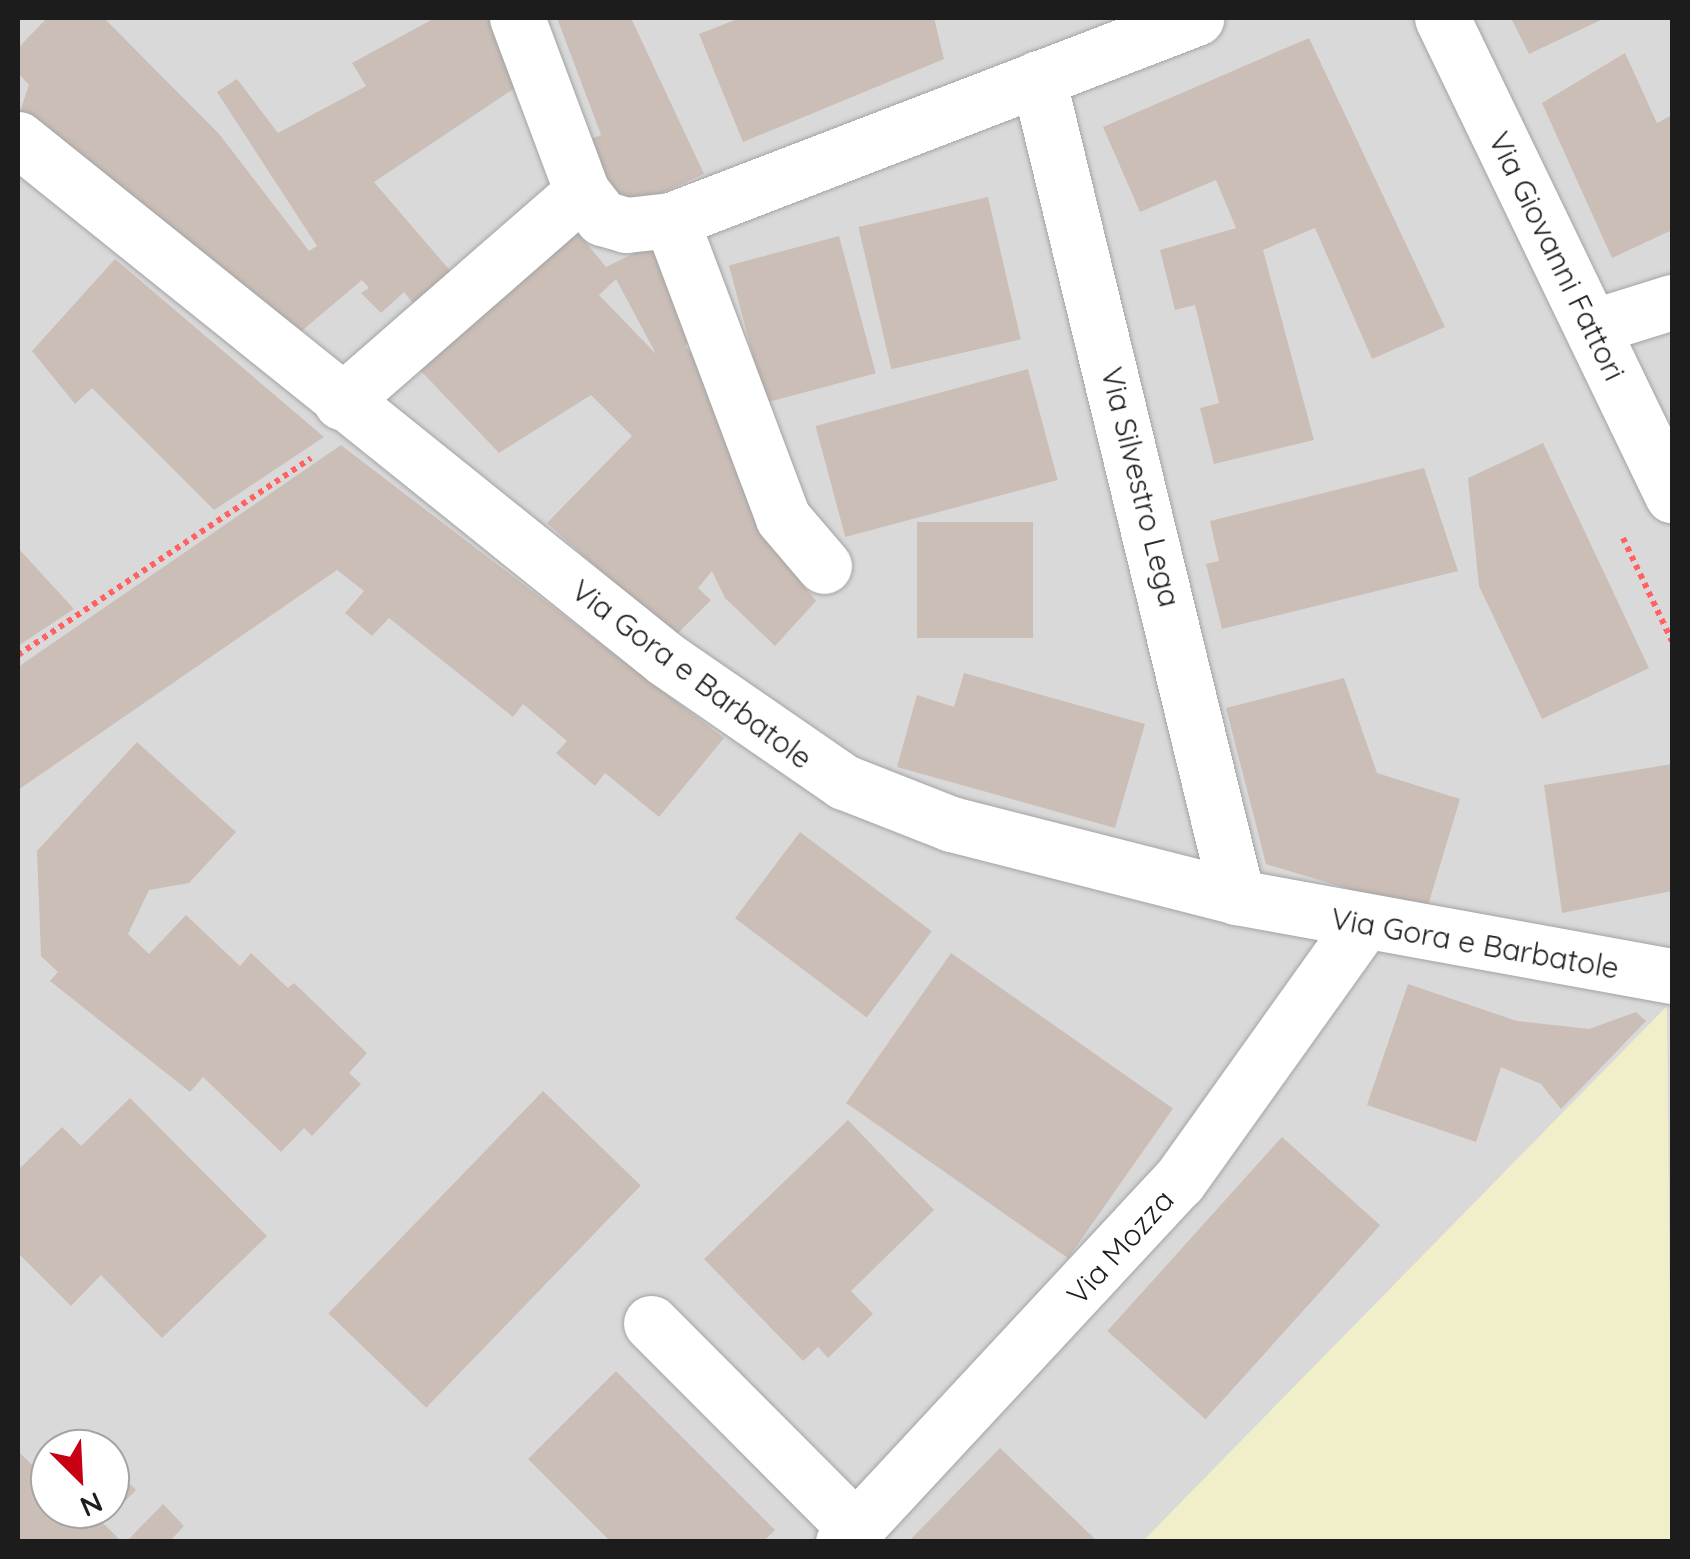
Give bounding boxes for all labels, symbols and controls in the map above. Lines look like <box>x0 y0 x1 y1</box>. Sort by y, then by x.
street label: Via Giovanni Fattori <box>1481 126 1633 386</box>
street label: Via Silvestro Lega <box>1094 363 1188 611</box>
street label: Via Gora e Barbatole <box>565 572 819 776</box>
street label: Via Gora e Barbatole <box>1328 900 1622 986</box>
street label: Via Mozza <box>1059 1182 1181 1312</box>
north arrow <box>30 1429 130 1529</box>
text: N <box>75 1485 108 1525</box>

